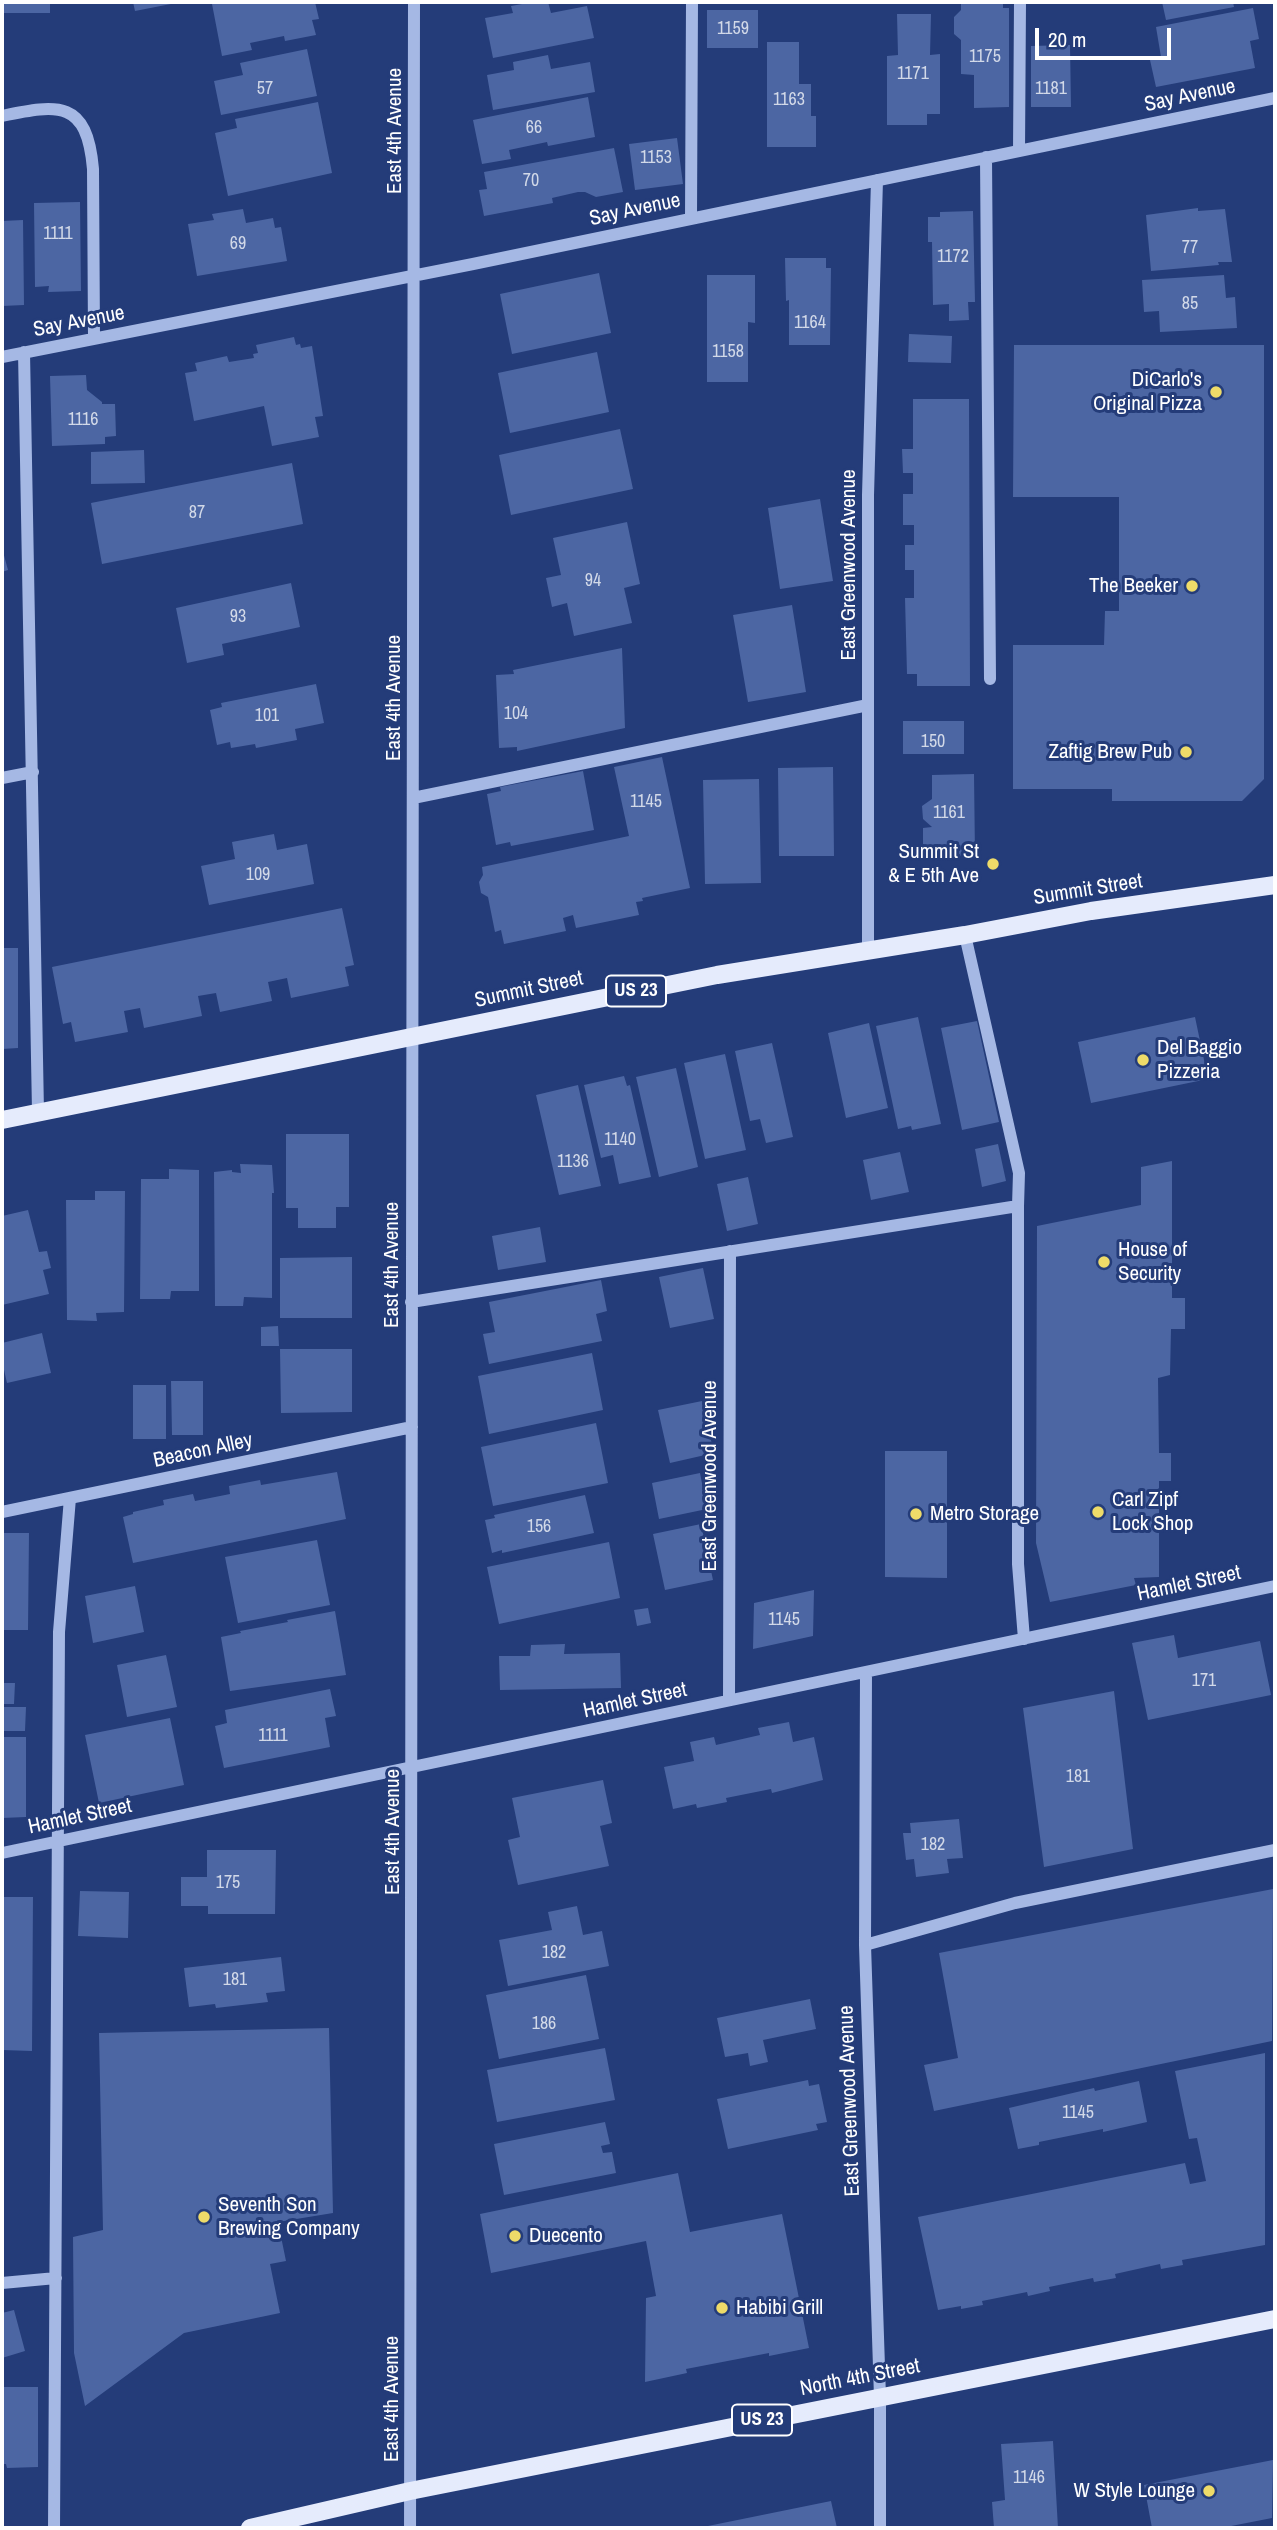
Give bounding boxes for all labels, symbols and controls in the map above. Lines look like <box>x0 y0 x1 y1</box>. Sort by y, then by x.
scale bar <box>1039 14 1176 58</box>
house number: 1159 <box>717 18 749 40</box>
text: 20 m <box>1048 25 1086 54</box>
house number: 1175 <box>969 46 1001 68</box>
house number: 1171 <box>897 63 929 85</box>
street label: East 4th Avenue <box>382 68 408 194</box>
street label: Say Avenue <box>1142 74 1238 118</box>
house number: 57 <box>257 78 273 100</box>
house number: 1181 <box>1035 78 1067 100</box>
house number: 1163 <box>773 89 805 111</box>
house number: 66 <box>526 117 542 139</box>
house number: 1153 <box>640 147 672 169</box>
house number: 70 <box>523 170 539 192</box>
street label: Say Avenue <box>587 188 683 232</box>
house number: 1111 <box>43 223 73 245</box>
house number: 69 <box>230 233 246 255</box>
house number: 77 <box>1182 237 1198 259</box>
house number: 1172 <box>937 246 969 268</box>
house number: 85 <box>1182 293 1198 315</box>
street label: Say Avenue <box>31 301 127 343</box>
house number: 1164 <box>794 312 826 334</box>
house number: 1158 <box>712 341 744 363</box>
place label: DiCarlo's Original Pizza <box>1093 367 1202 417</box>
marker: DiCarlo's Original Pizza <box>1208 384 1224 400</box>
house number: 1116 <box>68 409 98 431</box>
street label: East Greenwood Avenue <box>836 469 862 661</box>
house number: 87 <box>189 502 205 524</box>
house number: 94 <box>585 570 601 592</box>
place label: The Beeker <box>1089 573 1178 599</box>
marker: The Beeker <box>1184 578 1200 594</box>
house number: 93 <box>230 606 246 628</box>
street label: East 4th Avenue <box>381 635 407 761</box>
house number: 104 <box>504 703 528 725</box>
house number: 101 <box>255 705 279 727</box>
house number: 150 <box>921 731 945 753</box>
place label: Zaftig Brew Pub <box>1049 739 1172 765</box>
marker: Zaftig Brew Pub <box>1178 744 1194 760</box>
house number: 1145 <box>630 791 662 813</box>
house number: 1161 <box>933 802 965 824</box>
place label: Summit St & E 5th Ave <box>888 839 979 889</box>
marker: Summit St & E 5th Ave <box>985 856 1001 872</box>
house number: 109 <box>246 864 270 886</box>
street label: Summit Street <box>1032 869 1144 911</box>
street label: Summit Street <box>473 966 585 1014</box>
road number: US 23 <box>606 976 666 1007</box>
place label: Del Baggio Pizzeria <box>1157 1035 1242 1085</box>
marker: Del Baggio Pizzeria <box>1135 1052 1151 1068</box>
house number: 1140 <box>604 1129 636 1151</box>
house number: 1136 <box>557 1151 589 1173</box>
street label: East 4th Avenue <box>379 1202 405 1328</box>
place label: House of Security <box>1118 1237 1187 1287</box>
marker: House of Security <box>1096 1254 1112 1270</box>
street label: East Greenwood Avenue <box>697 1380 723 1572</box>
street label: Beacon Alley <box>151 1428 255 1474</box>
place label: Carl Zipf Lock Shop <box>1112 1487 1193 1537</box>
place label: Metro Storage <box>930 1501 1039 1527</box>
marker: Carl Zipf Lock Shop <box>1090 1504 1106 1520</box>
marker: Metro Storage <box>908 1506 924 1522</box>
house number: 156 <box>527 1516 551 1538</box>
street label: Hamlet Street <box>1135 1561 1243 1607</box>
house number: 1145 <box>768 1609 800 1631</box>
house number: 171 <box>1192 1670 1216 1692</box>
street label: Hamlet Street <box>581 1678 689 1724</box>
house number: 1111 <box>258 1725 288 1747</box>
house number: 181 <box>1066 1766 1090 1788</box>
street label: East 4th Avenue <box>380 1769 406 1895</box>
street label: Hamlet Street <box>26 1794 134 1840</box>
house number: 182 <box>921 1834 945 1856</box>
house number: 175 <box>216 1872 240 1894</box>
house number: 182 <box>542 1942 566 1964</box>
house number: 181 <box>223 1969 247 1991</box>
street label: East Greenwood Avenue <box>834 2005 866 2197</box>
house number: 186 <box>532 2013 556 2035</box>
house number: 1145 <box>1062 2102 1094 2124</box>
place label: Seventh Son Brewing Company <box>218 2192 360 2242</box>
marker: Seventh Son Brewing Company <box>196 2209 212 2225</box>
place label: Duecento <box>529 2223 603 2249</box>
marker: Duecento <box>507 2228 523 2244</box>
place label: Habibi Grill <box>736 2295 823 2321</box>
marker: Habibi Grill <box>714 2300 730 2316</box>
street label: East 4th Avenue <box>379 2336 405 2462</box>
street label: North 4th Street <box>798 2354 922 2402</box>
road number: US 23 <box>732 2404 792 2436</box>
house number: 1146 <box>1013 2467 1045 2489</box>
place label: W Style Lounge <box>1073 2478 1195 2504</box>
marker: W Style Lounge <box>1201 2483 1217 2499</box>

